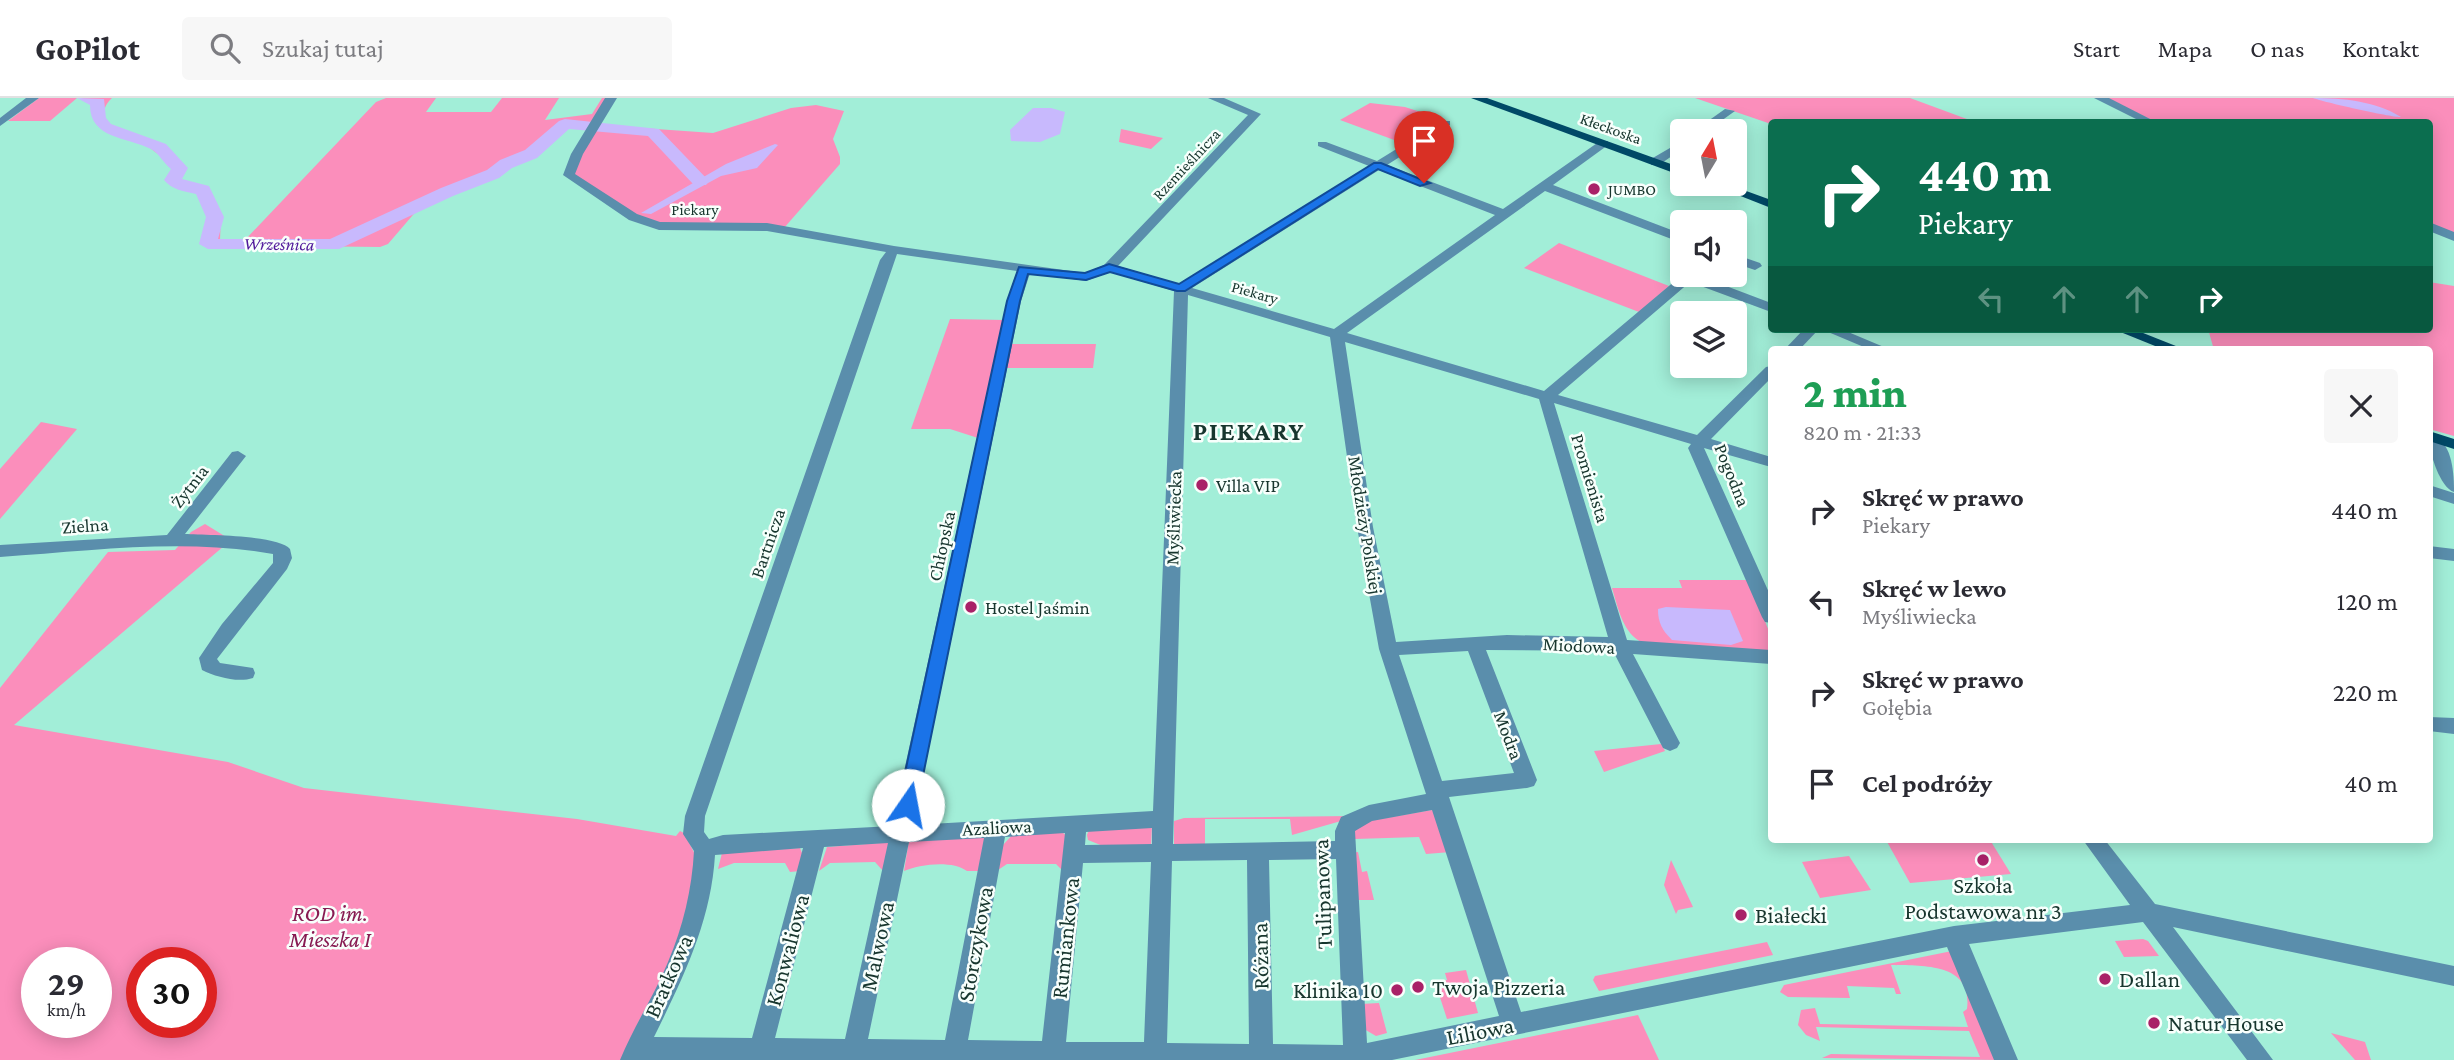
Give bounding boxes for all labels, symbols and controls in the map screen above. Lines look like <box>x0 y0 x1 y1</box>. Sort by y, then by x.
search box <box>182 17 672 80</box>
icon: search <box>206 29 244 67</box>
text: GoPilot <box>35 30 140 67</box>
text: Szukaj tutaj <box>262 34 384 63</box>
text: Start <box>2073 35 2120 62</box>
text: Mapa <box>2158 35 2212 62</box>
text: O nas <box>2250 35 2304 62</box>
text: Kontakt <box>2342 35 2419 62</box>
street label: Kłeckoska <box>1578 110 1644 148</box>
pin <box>1394 111 1454 183</box>
north arrow <box>1670 119 1746 196</box>
map controls <box>1670 119 1747 378</box>
icon: arrive <box>1405 122 1443 160</box>
street label: Rzemieślnicza <box>1149 125 1224 203</box>
icon: right <box>1803 147 1894 238</box>
text: 440 m <box>1918 147 2052 202</box>
marker: JUMBO <box>1586 181 1602 197</box>
place label: JUMBO <box>1606 181 1656 199</box>
street label: Piekary <box>671 201 719 219</box>
text: Piekary <box>1918 205 2013 241</box>
button: sound <box>1670 210 1747 287</box>
water label: Wrześnica <box>244 233 315 255</box>
street label: Piekary <box>1230 278 1281 308</box>
icon: left <box>1972 280 2010 318</box>
icon: ahead <box>2045 280 2083 318</box>
icon: ahead <box>2118 280 2156 318</box>
icon: right <box>2191 280 2229 318</box>
button: layers <box>1670 301 1747 378</box>
text: 2 min <box>1803 369 1907 416</box>
button: close <box>2324 369 2398 443</box>
district label: PIEKARY <box>1193 417 1305 446</box>
text: 820 m · 21:33 <box>1803 419 1922 445</box>
street label: Promienista <box>1567 431 1614 525</box>
street label: Pogodna <box>1710 441 1755 510</box>
street label: Młodzieży Polskiej <box>1343 454 1387 596</box>
street label: Żytnia <box>166 461 213 512</box>
street label: Myśliwiecka <box>1161 470 1186 566</box>
place label: Villa VIP <box>1216 475 1280 496</box>
marker: Villa VIP <box>1194 477 1210 493</box>
text: Skręć w prawo <box>1862 483 2024 512</box>
icon: right <box>1803 492 1841 530</box>
text: 440 m <box>2331 496 2398 525</box>
street label: Bartnicza <box>746 505 789 581</box>
street label: Chłopska <box>924 509 959 583</box>
text: Piekary <box>1862 512 1930 538</box>
street label: Zielna <box>61 513 110 538</box>
text: Skręć w lewo <box>1862 574 2007 603</box>
icon: left <box>1803 583 1841 621</box>
text: 120 m <box>2337 587 2398 616</box>
place label: Hostel Jaśmin <box>985 597 1090 618</box>
marker: Hostel Jaśmin <box>963 599 979 615</box>
text: Myśliwiecka <box>1862 603 1977 629</box>
street label: Miodowa <box>1542 633 1616 658</box>
text: Skręć w prawo <box>1862 665 2024 694</box>
icon: right <box>1803 674 1841 712</box>
text: 220 m <box>2333 678 2398 707</box>
text: Gołębia <box>1862 694 1932 720</box>
street label: Modra <box>1490 708 1527 763</box>
icon: arrive <box>1803 765 1841 803</box>
position arrow <box>871 768 945 842</box>
text: Cel podróży <box>1862 769 1992 798</box>
text: 40 m <box>2344 769 2398 798</box>
street label: Azaliowa <box>962 815 1033 840</box>
street label: Tulipanowa <box>1307 838 1337 950</box>
marker: Szkoła Podstawowa nr 3 <box>1975 852 1991 868</box>
place label: Szkoła Podstawowa nr 3 <box>1904 872 2062 924</box>
street label: Rumiankowa <box>1046 876 1084 1000</box>
street label: Storczykowa <box>952 884 998 1004</box>
street label: Konwaliowa <box>760 891 815 1009</box>
street label: Malwowa <box>855 898 899 993</box>
park label: ROD im. Mieszka I <box>288 900 372 952</box>
place label: Białecki <box>1755 902 1827 928</box>
marker: Białecki <box>1733 907 1749 923</box>
street label: Różana <box>1246 922 1274 990</box>
street label: Bratkowa <box>638 930 698 1022</box>
speed limit sign: 30 <box>126 947 217 1038</box>
text: 29 <box>48 964 85 1003</box>
place label: Dallan <box>2119 966 2180 992</box>
marker: Dallan <box>2097 971 2113 987</box>
place label: Twoja Pizzeria <box>1432 974 1566 1000</box>
place label: Klinika 10 <box>1293 977 1383 1003</box>
marker: Twoja Pizzeria <box>1410 979 1426 995</box>
marker: Klinika 10 <box>1389 982 1405 998</box>
text: km/h <box>47 1000 86 1020</box>
place label: Natur House <box>2168 1010 2284 1036</box>
street label: Liliowa <box>1444 1012 1516 1050</box>
marker: Natur House <box>2146 1015 2162 1031</box>

